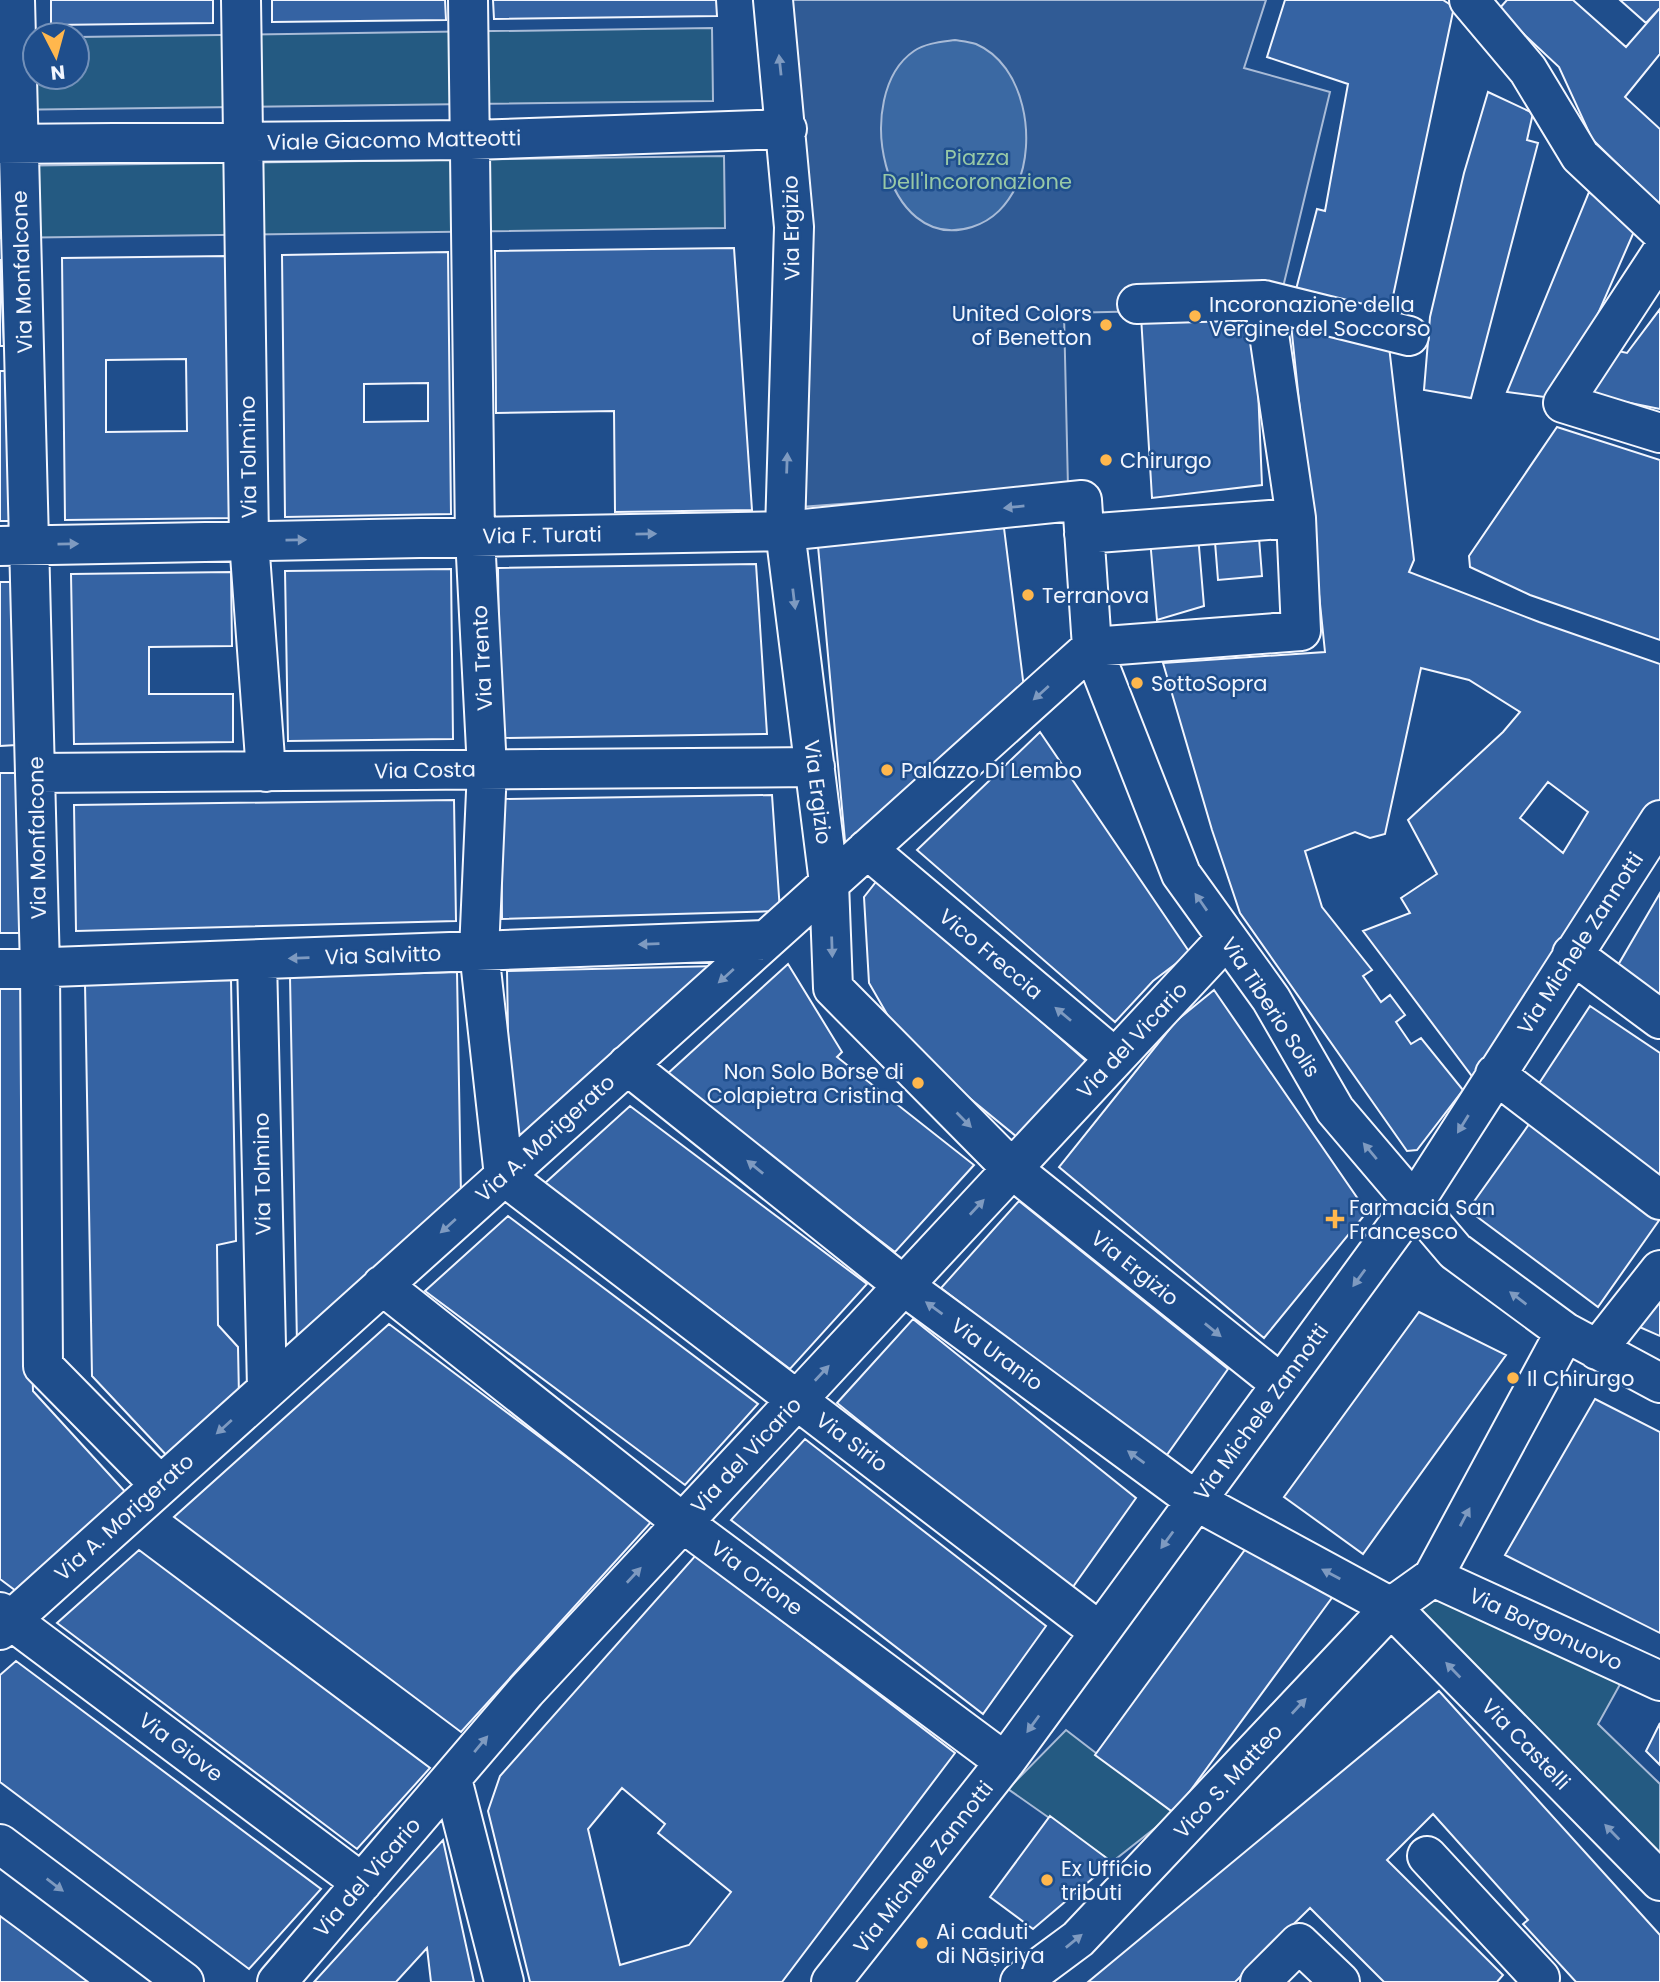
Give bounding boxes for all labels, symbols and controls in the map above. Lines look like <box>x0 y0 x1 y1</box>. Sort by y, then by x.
north arrow <box>21 21 91 91</box>
one-way arrow <box>774 53 785 75</box>
text: N <box>49 58 66 87</box>
street label: Viale Giacomo Matteotti <box>267 123 521 157</box>
park label: Piazza Dell'Incoronazione <box>882 143 1072 196</box>
street label: Via Ergizio <box>776 175 806 281</box>
street label: Via Monfalcone <box>5 190 39 354</box>
place label: Incoronazione della Vergine del Soccorso <box>1209 290 1430 343</box>
place label: United Colors of Benetton <box>952 299 1092 352</box>
marker: Incoronazione della Vergine del Soccorso <box>1187 308 1203 324</box>
marker: United Colors of Benetton <box>1098 317 1114 333</box>
street label: Via Tolmino <box>232 395 264 519</box>
place label: Chirurgo <box>1120 446 1212 475</box>
one-way arrow <box>782 452 793 474</box>
marker: Chirurgo <box>1098 452 1114 468</box>
one-way arrow <box>1003 502 1025 513</box>
street label: Via F. Turati <box>482 519 602 551</box>
one-way arrow <box>635 528 657 539</box>
one-way arrow <box>285 534 307 546</box>
one-way arrow <box>57 538 79 550</box>
place label: Terranova <box>1042 581 1149 610</box>
marker: Terranova <box>1020 587 1036 603</box>
one-way arrow <box>788 588 799 610</box>
street label: Via Trento <box>465 604 499 712</box>
place label: SottoSopra <box>1151 669 1268 698</box>
marker: SottoSopra <box>1129 675 1145 691</box>
one-way arrow <box>1032 685 1050 701</box>
street label: Via Ergizio <box>797 738 839 846</box>
street label: Via Costa <box>374 755 476 785</box>
street label: Via Monfalcone <box>21 756 53 920</box>
place label: Palazzo Di Lembo <box>901 756 1082 785</box>
marker: Palazzo Di Lembo <box>879 762 895 778</box>
street label: Via Michele Zannotti <box>1510 846 1650 1040</box>
one-way arrow <box>1194 893 1208 911</box>
street label: Vico Freccia <box>933 902 1049 1006</box>
street label: Via Tiberio Solis <box>1215 931 1327 1083</box>
one-way arrow <box>826 936 837 958</box>
street label: Via Salvitto <box>324 938 442 972</box>
one-way arrow <box>638 939 660 950</box>
one-way arrow <box>288 952 310 963</box>
one-way arrow <box>718 967 735 983</box>
street label: Via del Vicario <box>1070 975 1194 1105</box>
one-way arrow <box>1054 1007 1071 1022</box>
place label: Non Solo Borse di Colapietra Cristina <box>707 1057 904 1110</box>
street label: Via A. Morigerato <box>469 1068 621 1208</box>
marker: Non Solo Borse di Colapietra Cristina <box>910 1075 926 1091</box>
street label: Via Tolmino <box>246 1112 278 1236</box>
one-way arrow <box>955 1112 972 1129</box>
one-way arrow <box>1457 1115 1470 1134</box>
one-way arrow <box>1363 1142 1378 1159</box>
one-way arrow <box>746 1160 764 1175</box>
place label: Farmacia San Francesco <box>1349 1193 1495 1246</box>
one-way arrow <box>969 1199 985 1216</box>
marker: Farmacia San Francesco <box>1327 1211 1343 1227</box>
one-way arrow <box>439 1218 457 1234</box>
street label: Via Ergizio <box>1085 1224 1185 1312</box>
one-way arrow <box>1352 1268 1367 1286</box>
one-way arrow <box>1509 1291 1527 1305</box>
one-way arrow <box>925 1300 943 1315</box>
street label: Via Uranio <box>945 1311 1049 1397</box>
street label: Via Michele Zannotti <box>1187 1318 1335 1506</box>
one-way arrow <box>1203 1322 1221 1337</box>
one-way arrow <box>814 1364 830 1382</box>
place label: Il Chirurgo <box>1527 1364 1635 1393</box>
marker: Il Chirurgo <box>1505 1370 1521 1386</box>
street label: Via del Vicario <box>684 1390 808 1520</box>
street label: Via Sirio <box>810 1405 894 1479</box>
one-way arrow <box>215 1419 233 1435</box>
street label: Via A. Morigerato <box>48 1447 200 1587</box>
one-way arrow <box>1128 1450 1146 1465</box>
one-way arrow <box>1459 1506 1471 1526</box>
one-way arrow <box>1160 1531 1175 1549</box>
street label: Via Orione <box>705 1534 809 1622</box>
one-way arrow <box>625 1567 641 1584</box>
one-way arrow <box>1321 1568 1341 1580</box>
street label: Via Borgonuovo <box>1464 1581 1628 1677</box>
one-way arrow <box>1444 1661 1461 1678</box>
street label: Via Castelli <box>1475 1692 1577 1796</box>
one-way arrow <box>1291 1697 1307 1715</box>
street label: Via Giove <box>133 1706 229 1788</box>
one-way arrow <box>1026 1715 1040 1733</box>
street label: Vico S. Matteo <box>1167 1717 1289 1845</box>
one-way arrow <box>473 1735 489 1753</box>
street label: Via Michele Zannotti <box>846 1775 1000 1959</box>
street label: Via del Vicario <box>307 1811 427 1943</box>
one-way arrow <box>1605 1824 1621 1841</box>
place label: Ex Ufficio tributi <box>1061 1854 1152 1907</box>
marker: Ex Ufficio tributi <box>1039 1872 1055 1888</box>
one-way arrow <box>45 1878 63 1893</box>
place label: Ai caduti di Nāṣiriya <box>936 1917 1045 1970</box>
one-way arrow <box>1066 1934 1083 1949</box>
marker: Ai caduti di Nāṣiriya <box>914 1935 930 1951</box>

